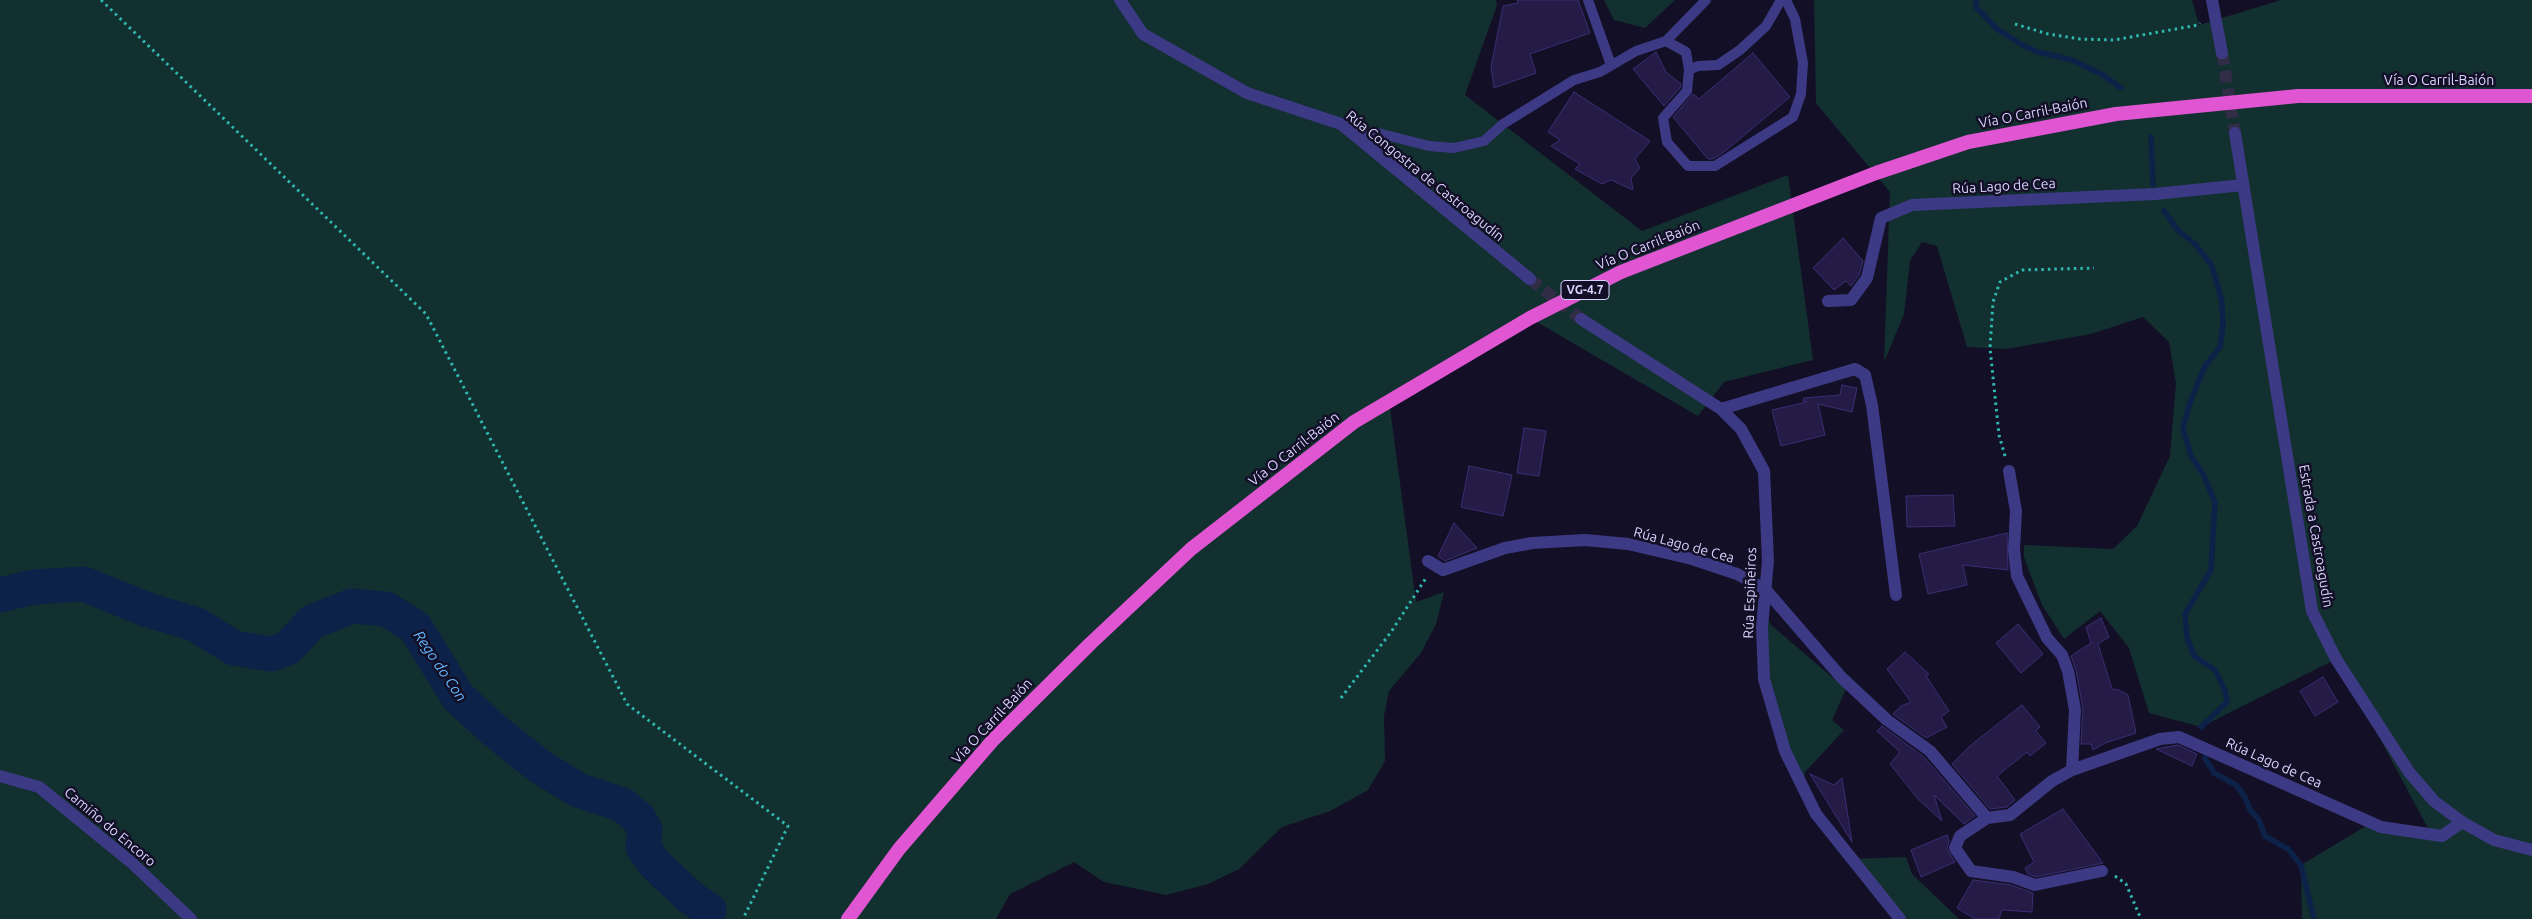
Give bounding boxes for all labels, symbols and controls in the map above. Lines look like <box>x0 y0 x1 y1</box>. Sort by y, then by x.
street label: Vía O Carril-Baión <box>2384 72 2494 88</box>
street label: Vía O Carril-Baión <box>1977 94 2089 132</box>
street label: Rúa Congostra de Castroagudín <box>1343 107 1507 245</box>
street label: Rúa Lago de Cea <box>1952 175 2056 197</box>
street label: Vía O Carril-Baión <box>1594 217 1702 273</box>
road number: VG-4.7 <box>1561 280 1609 300</box>
street label: Vía O Carril-Baión <box>1245 408 1343 490</box>
street label: Estrada a Castroagudín <box>2295 463 2337 609</box>
street label: Rúa Lago de Cea <box>1632 523 1736 567</box>
street label: Rúa Espiñeiros <box>1740 547 1760 639</box>
water label: Rego do Con <box>410 627 470 705</box>
street label: Vía O Carril-Baión <box>948 675 1036 767</box>
street label: Rúa Lago de Cea <box>2223 734 2325 792</box>
street label: Camiño do Encoro <box>61 784 159 870</box>

